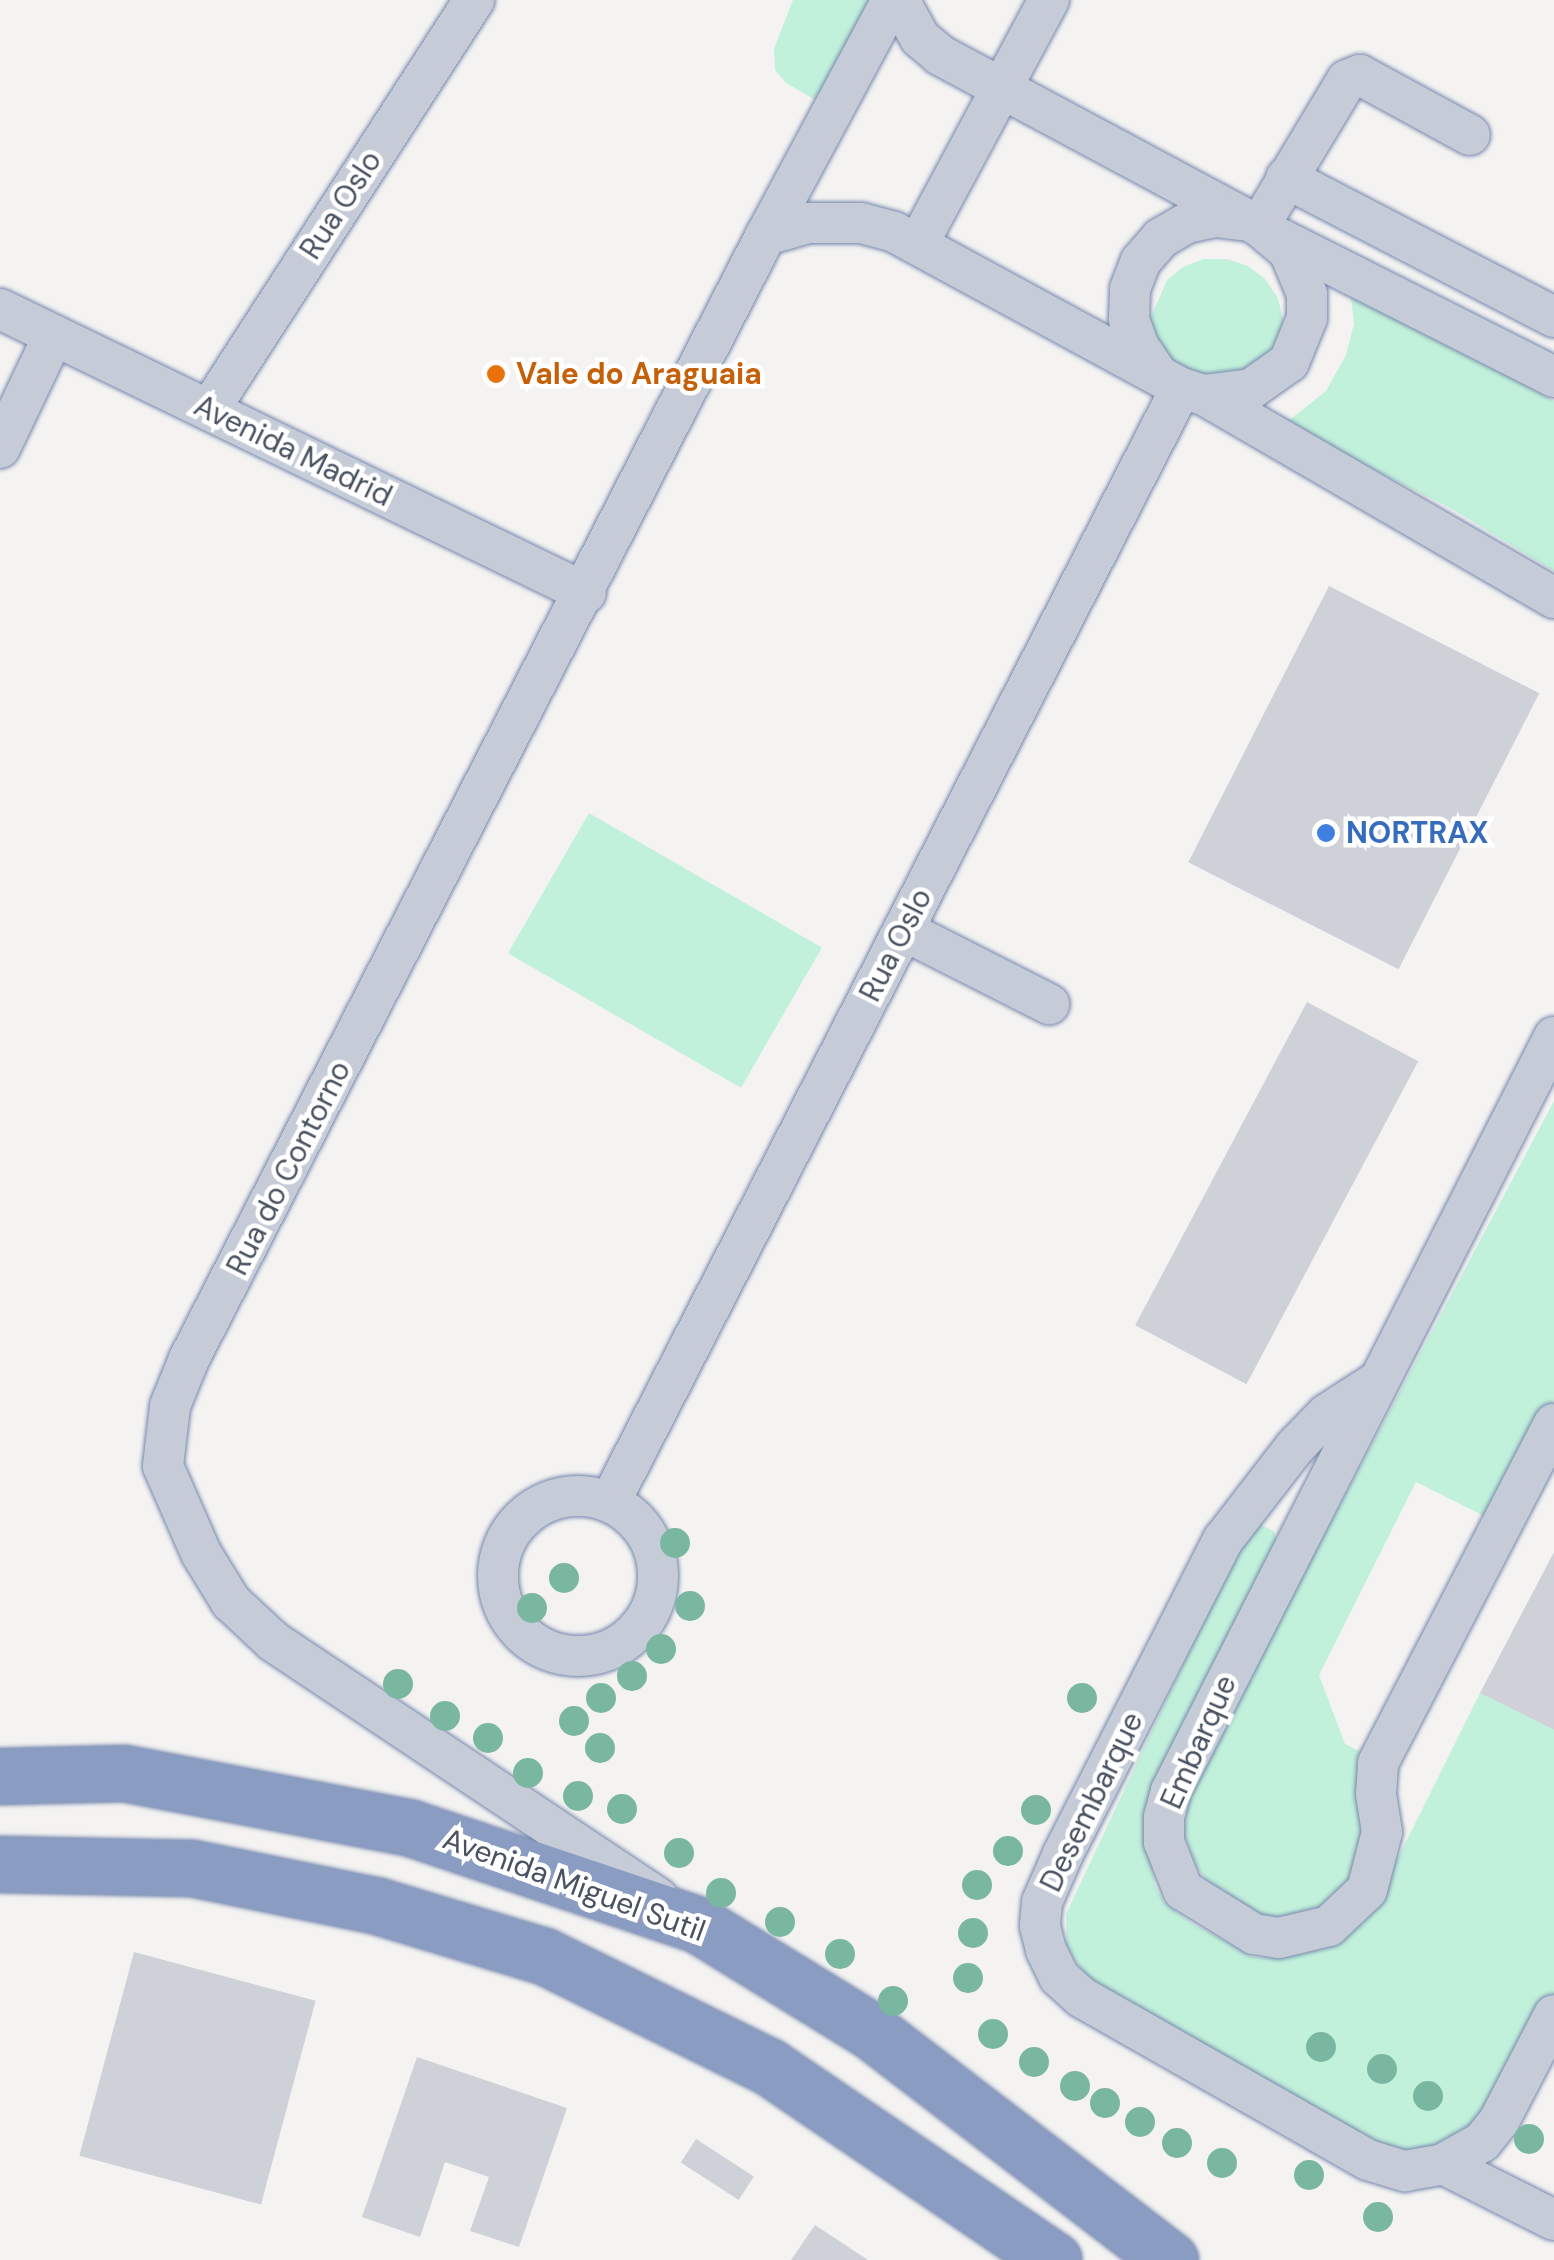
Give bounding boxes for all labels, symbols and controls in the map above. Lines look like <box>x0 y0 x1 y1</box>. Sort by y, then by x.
street label: Rua Oslo <box>293 144 389 266</box>
place label: Vale do Araguaia <box>516 356 762 392</box>
marker: Vale do Araguaia <box>485 363 507 385</box>
street label: Avenida Madrid <box>188 388 398 514</box>
place label: NORTRAX <box>1346 815 1489 851</box>
marker: NORTRAX <box>1315 822 1337 844</box>
street label: Rua Oslo <box>852 882 940 1008</box>
street label: Rua do Contorno <box>219 1055 359 1281</box>
street label: Embarque <box>1154 1670 1244 1814</box>
street label: Desembarque <box>1033 1706 1151 1898</box>
street label: Avenida Miguel Sutil <box>438 1821 710 1949</box>

